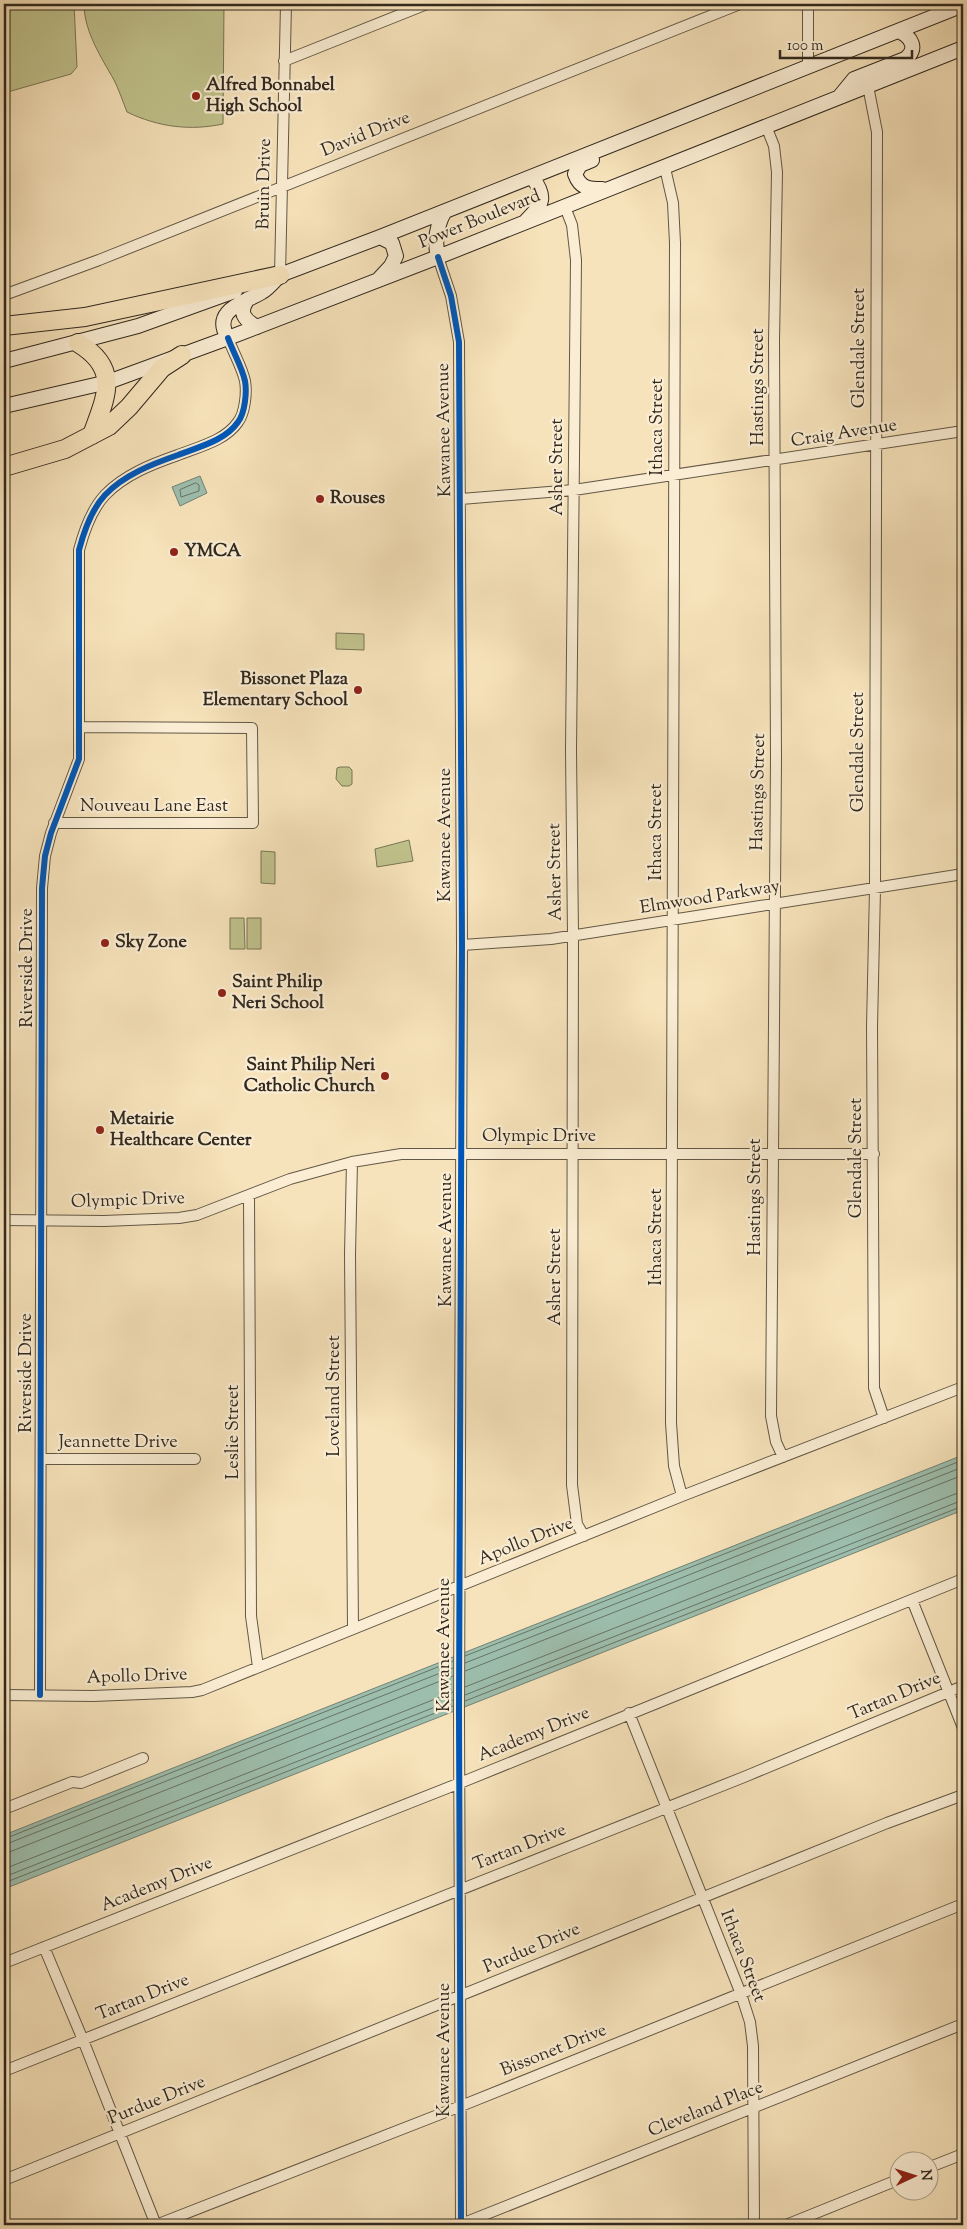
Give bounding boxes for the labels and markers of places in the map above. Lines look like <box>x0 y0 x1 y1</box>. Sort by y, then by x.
place label: Alfred Bonnabel High School <box>206 73 336 120</box>
marker: Alfred Bonnabel High School <box>190 90 202 102</box>
place label: Rouses <box>330 486 385 512</box>
marker: Rouses <box>314 493 326 505</box>
place label: YMCA <box>184 539 242 565</box>
marker: YMCA <box>168 546 180 558</box>
place label: Bissonet Plaza Elementary School <box>203 667 349 714</box>
marker: Bissonet Plaza Elementary School <box>352 684 364 696</box>
place label: Sky Zone <box>115 930 188 956</box>
marker: Sky Zone <box>99 937 111 949</box>
place label: Saint Philip Neri School <box>232 970 325 1017</box>
marker: Saint Philip Neri School <box>216 987 228 999</box>
place label: Saint Philip Neri Catholic Church <box>244 1053 376 1100</box>
marker: Saint Philip Neri Catholic Church <box>379 1070 391 1082</box>
place label: Metairie Healthcare Center <box>110 1107 252 1154</box>
marker: Metairie Healthcare Center <box>94 1124 106 1136</box>

